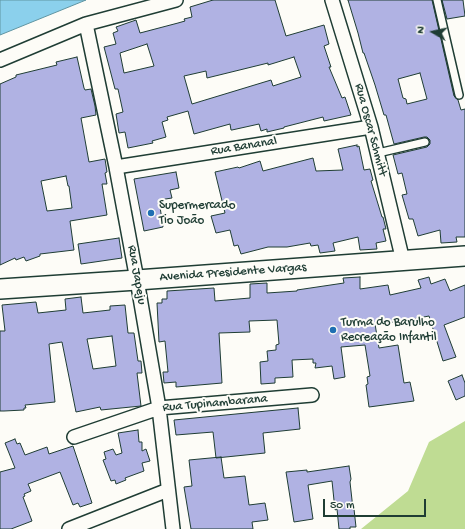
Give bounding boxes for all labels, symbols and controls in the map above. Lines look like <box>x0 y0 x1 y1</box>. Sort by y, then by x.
north arrow <box>413 12 453 52</box>
text: N <box>415 26 428 35</box>
street label: Rua Oscar Schmitt <box>350 82 390 178</box>
street label: Rua Bananal <box>210 134 278 160</box>
place label: Supermercado Tio João <box>159 198 235 229</box>
marker: Supermercado Tio João <box>146 208 156 218</box>
street label: Rua Japeju <box>123 244 149 306</box>
street label: Avenida Presidente Vargas <box>159 260 307 286</box>
place label: Turma do Barulho Recreação Infantil <box>341 315 437 346</box>
marker: Turma do Barulho Recreação Infantil <box>328 325 338 335</box>
street label: Rua Tupinambarana <box>162 392 268 416</box>
scale bar <box>325 491 428 517</box>
text: 50 m <box>330 499 355 513</box>

